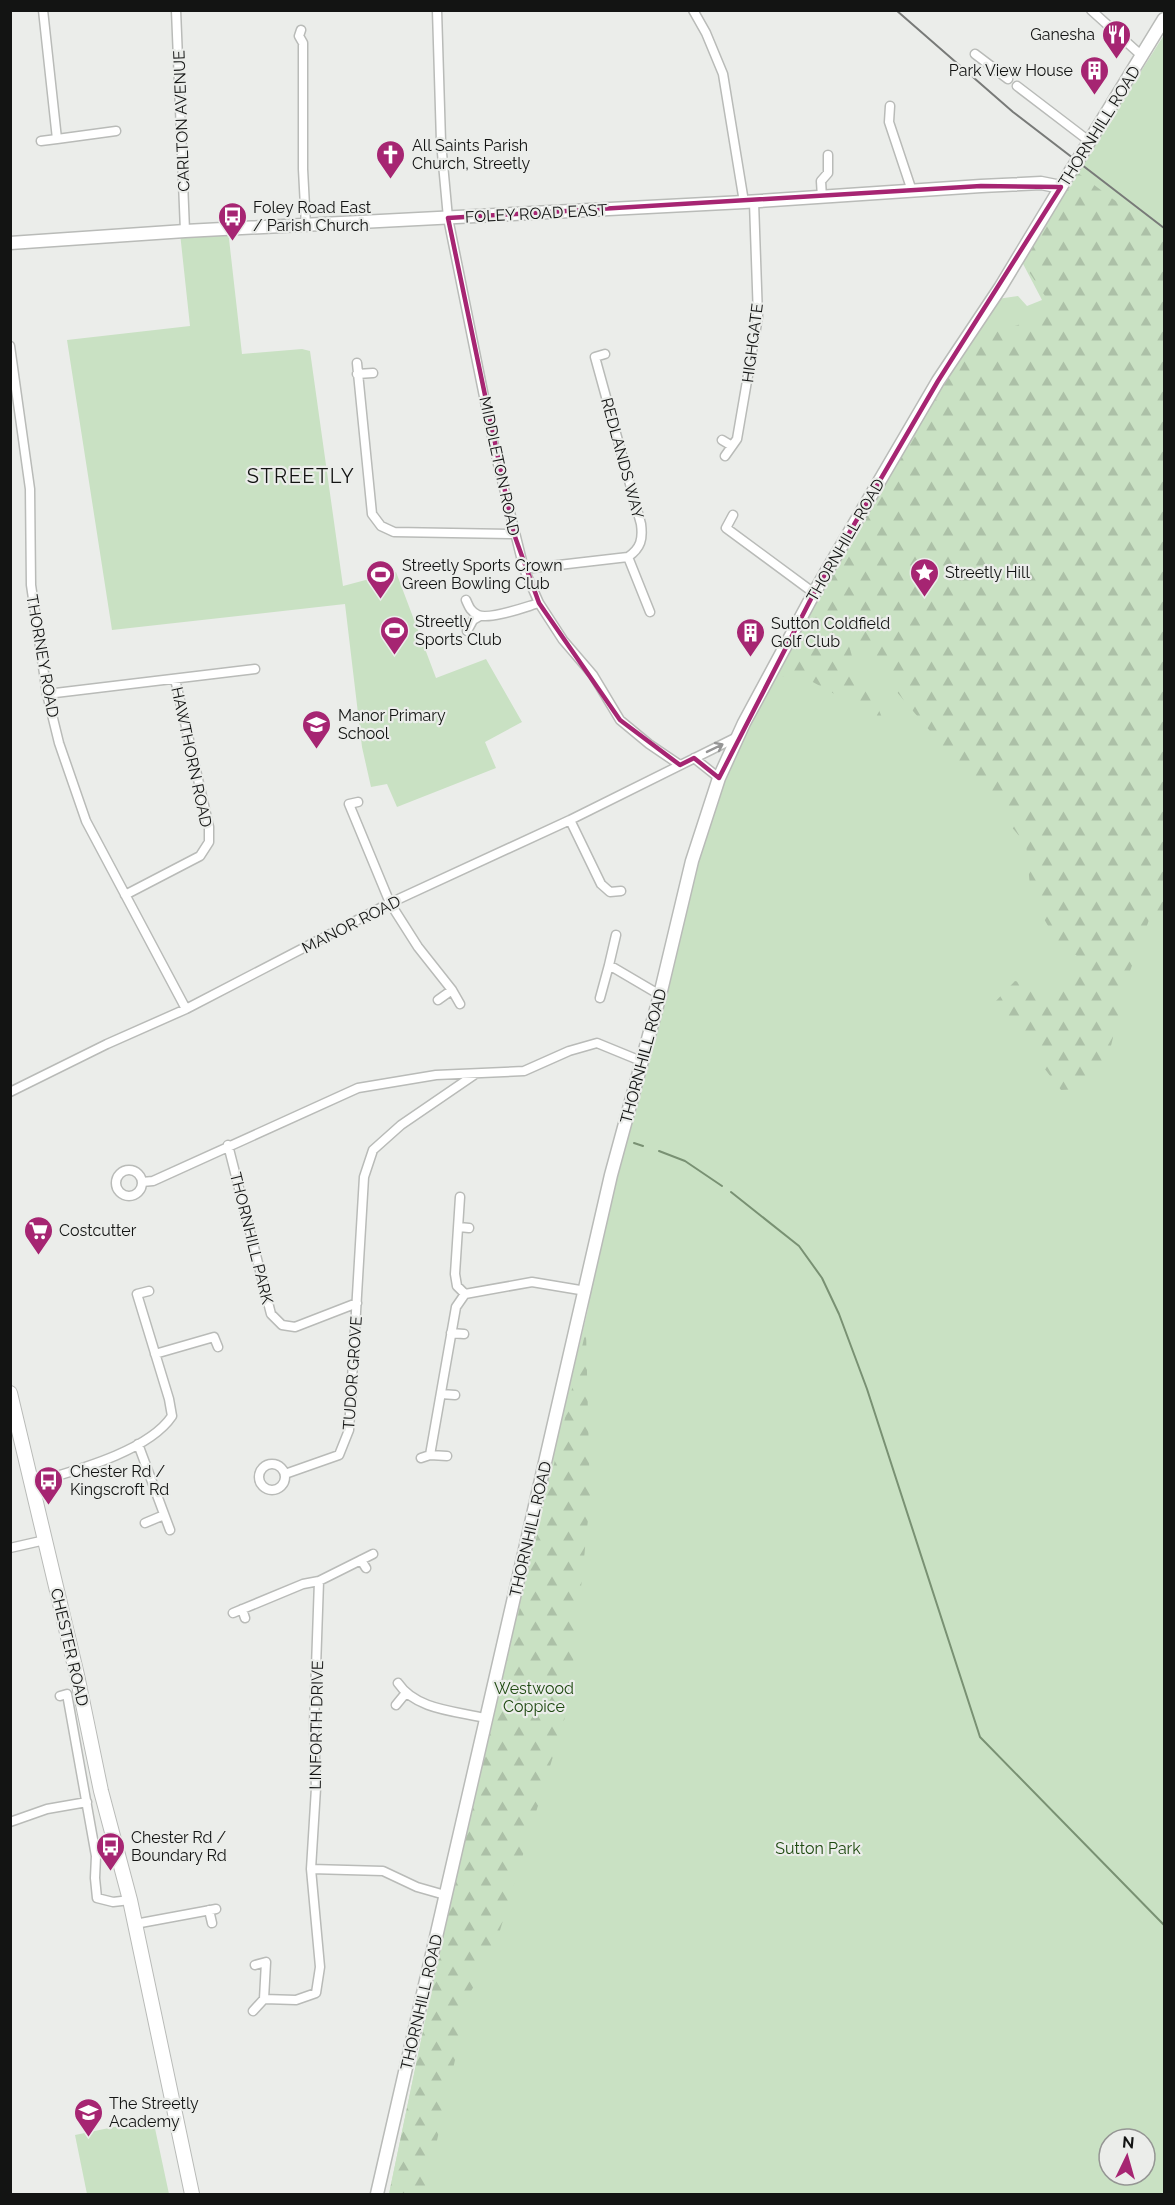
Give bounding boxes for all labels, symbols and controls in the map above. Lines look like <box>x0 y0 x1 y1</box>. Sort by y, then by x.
restaurant icon: Ganesha <box>1100 18 1132 60</box>
place label: Ganesha <box>1030 25 1095 44</box>
street label: CARLTON AVENUE <box>170 50 193 192</box>
building icon: Park View House <box>1078 54 1110 96</box>
place label: Park View House <box>949 61 1073 80</box>
street label: THORNHILL ROAD <box>1055 62 1144 190</box>
place label: All Saints Parish Church, Streetly <box>412 136 530 173</box>
church icon: All Saints Parish Church, Streetly <box>375 138 407 180</box>
place label: Foley Road East / Parish Church <box>253 198 372 235</box>
bus stop icon: Foley Road East / Parish Church <box>216 200 248 242</box>
street label: FOLEY ROAD EAST <box>464 200 608 227</box>
street label: HIGHGATE <box>738 302 767 384</box>
street label: MIDDLETON ROAD <box>475 395 524 538</box>
street label: REDLANDS WAY <box>597 396 648 521</box>
district label: STREETLY <box>247 464 355 488</box>
street label: THORNHILL ROAD <box>803 475 888 605</box>
place label: Streetly Sports Crown Green Bowling Club <box>402 556 563 593</box>
place icon: Streetly Hill <box>908 556 940 598</box>
sports icon: Streetly Sports Crown Green Bowling Club <box>365 558 397 600</box>
place label: Streetly Hill <box>945 563 1030 582</box>
street label: THORNEY ROAD <box>22 593 63 719</box>
place label: Streetly Sports Club <box>415 612 502 649</box>
sports icon: Streetly Sports Club <box>378 614 410 656</box>
place label: Sutton Coldfield Golf Club <box>771 614 890 651</box>
building icon: Sutton Coldfield Golf Club <box>734 616 766 658</box>
street label: HAWTHORN ROAD <box>167 685 216 829</box>
place label: Manor Primary School <box>338 706 446 743</box>
school or university icon: Manor Primary School <box>301 708 333 750</box>
one-way arrow <box>706 741 724 753</box>
street label: MANOR ROAD <box>299 891 404 957</box>
street label: THORNHILL ROAD <box>616 987 671 1126</box>
street label: THORNHILL PARK <box>226 1170 277 1307</box>
supermarket icon: Costcutter <box>22 1214 54 1256</box>
place label: Costcutter <box>59 1221 137 1240</box>
street label: TUDOR GROVE <box>339 1315 366 1431</box>
street label: THORNHILL ROAD <box>506 1459 555 1599</box>
place label: Chester Rd / Kingscroft Rd <box>70 1462 169 1499</box>
bus stop icon: Chester Rd / Kingscroft Rd <box>33 1464 65 1506</box>
street label: CHESTER ROAD <box>47 1586 92 1708</box>
street label: LINFORTH DRIVE <box>306 1660 327 1790</box>
park label: Westwood Coppice <box>494 1679 574 1716</box>
place label: Chester Rd / Boundary Rd <box>131 1828 227 1865</box>
bus stop icon: Chester Rd / Boundary Rd <box>94 1830 126 1872</box>
park label: Sutton Park <box>775 1839 861 1858</box>
street label: THORNHILL ROAD <box>397 1932 446 2072</box>
place label: The Streetly Academy <box>109 2094 199 2131</box>
school or university icon: The Streetly Academy <box>72 2096 104 2138</box>
north arrow <box>1097 2127 1157 2187</box>
text: N <box>1121 2133 1135 2153</box>

